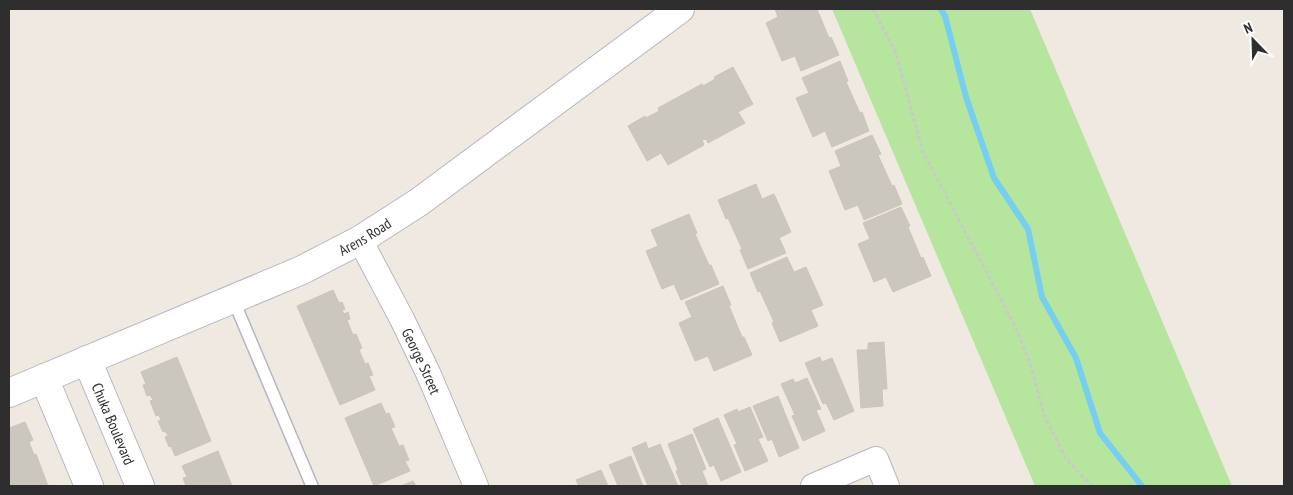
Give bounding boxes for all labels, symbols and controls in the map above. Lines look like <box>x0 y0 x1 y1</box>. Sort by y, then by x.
north arrow <box>1228 15 1278 65</box>
text: N <box>1241 18 1255 38</box>
street label: Arens Road <box>335 213 394 259</box>
street label: George Street <box>398 325 446 397</box>
street label: Chuka Boulevard <box>88 380 139 467</box>

